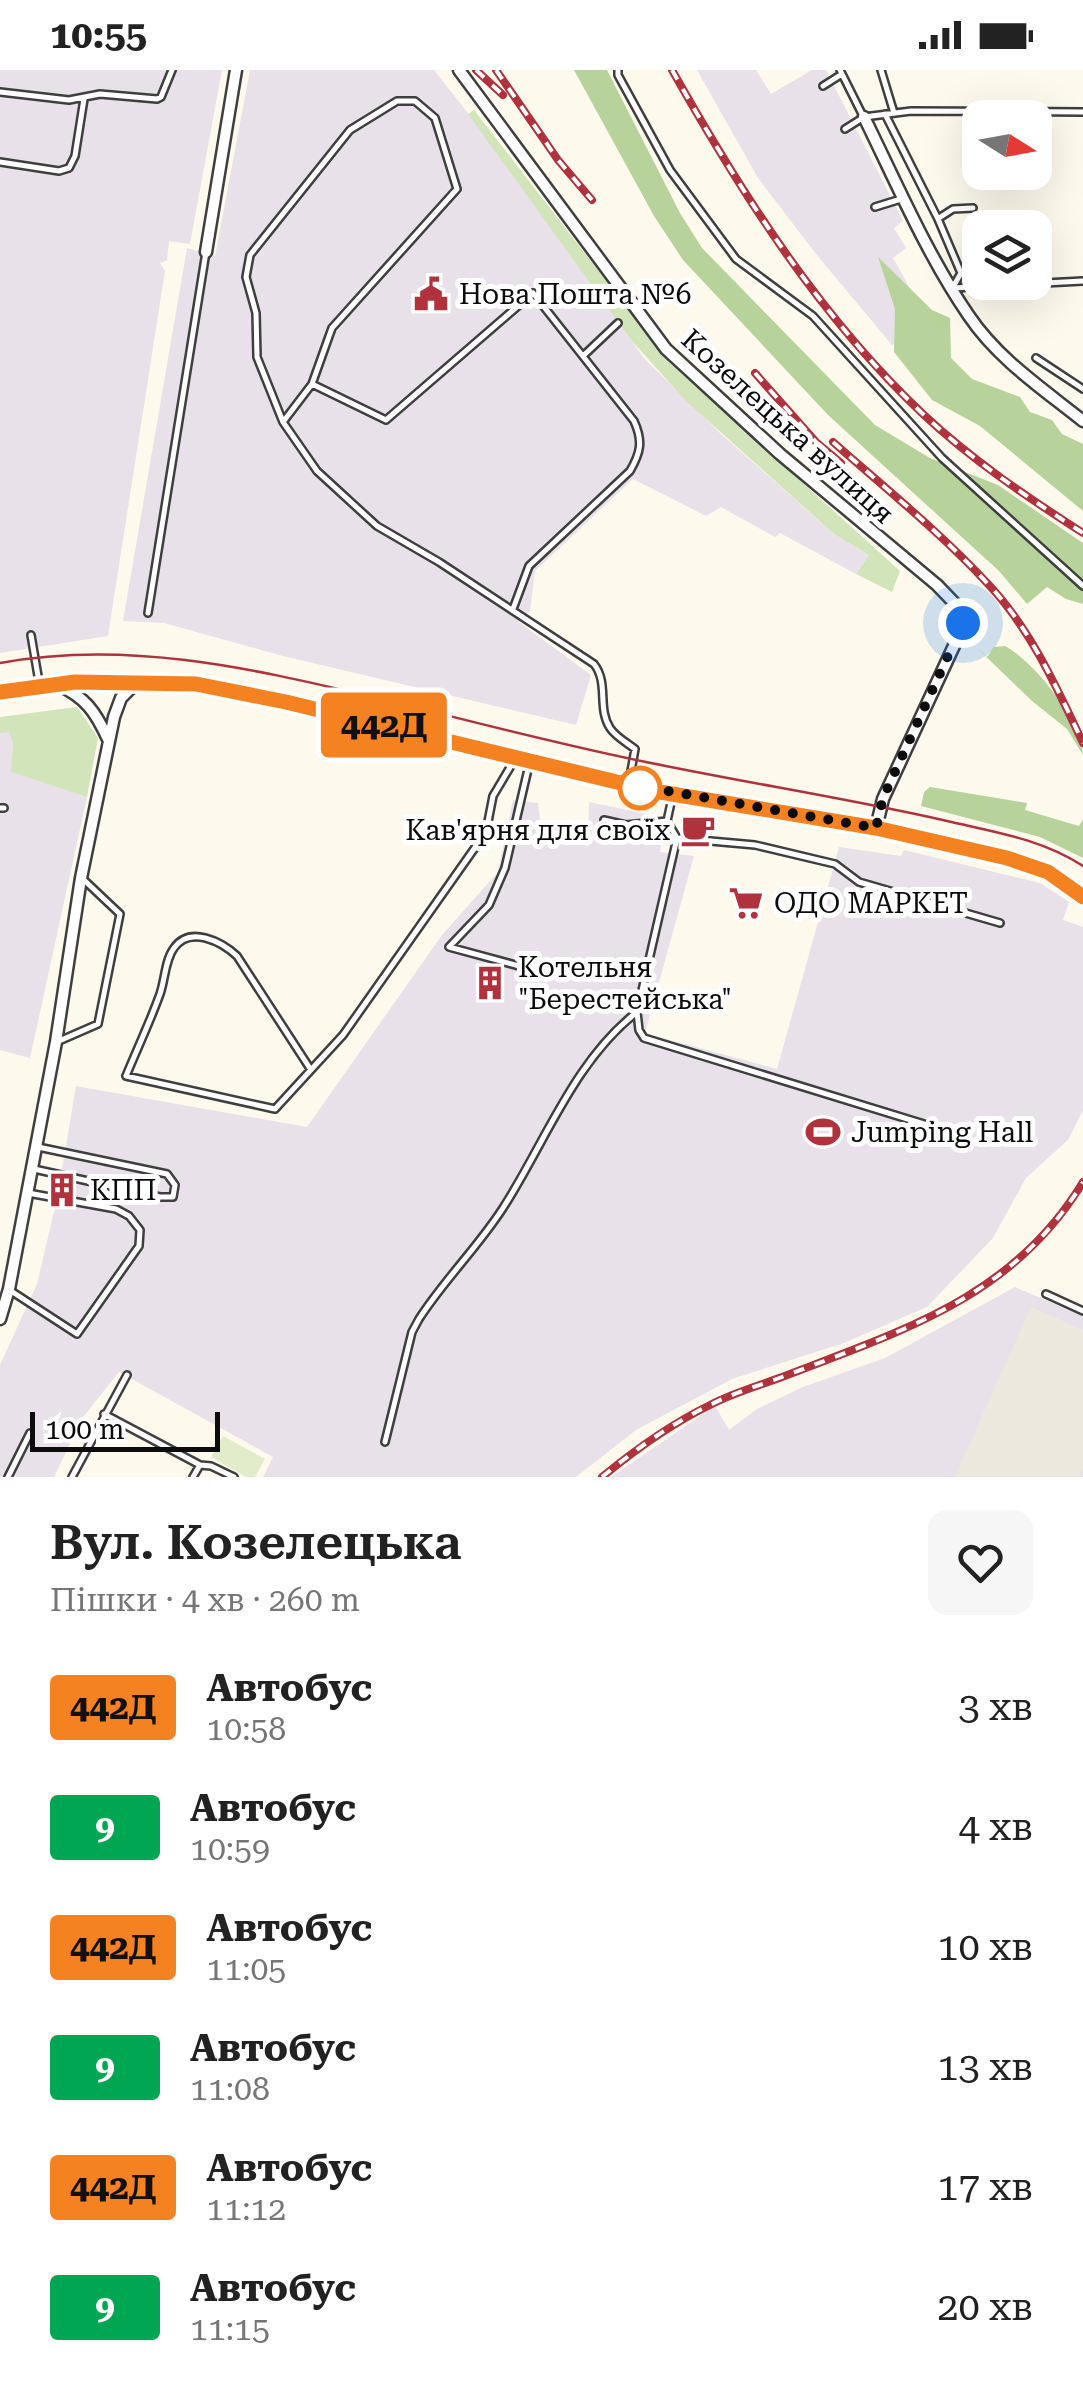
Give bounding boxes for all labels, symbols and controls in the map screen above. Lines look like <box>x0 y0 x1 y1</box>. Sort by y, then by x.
text: 10:55 <box>50 13 147 57</box>
north arrow <box>962 100 1052 190</box>
map controls <box>962 100 1052 300</box>
button: layers <box>962 210 1052 300</box>
public building icon: Нова Пошта №6 <box>412 275 450 313</box>
place label: Нова Пошта №6 <box>459 278 691 311</box>
street label: Козелецька вулиця <box>675 322 901 530</box>
your location <box>938 598 988 648</box>
line badge: 442Д <box>314 692 454 758</box>
text: 442Д <box>341 705 427 746</box>
unlabelled marker <box>619 767 661 809</box>
cafe icon: Кав'ярня для своїх <box>679 811 717 849</box>
place label: Кав'ярня для своїх <box>405 814 670 847</box>
supermarket icon: ОДО МАРКЕТ <box>727 884 765 922</box>
place label: ОДО МАРКЕТ <box>774 887 968 920</box>
place label: Котельня "Берестейська" <box>518 951 732 1016</box>
building icon: Котельня "Берестейська" <box>471 964 509 1002</box>
sports icon: Jumping Hall <box>804 1113 842 1151</box>
place label: Jumping Hall <box>851 1116 1034 1149</box>
building icon: КПП <box>43 1171 81 1209</box>
place label: КПП <box>90 1174 156 1207</box>
scale bar <box>30 1407 220 1452</box>
text: 100 m <box>45 1413 125 1446</box>
button: heart <box>928 1510 1033 1615</box>
text: Вул. Козелецька <box>50 1515 461 1571</box>
text: Пішки · 4 хв · 260 m <box>50 1581 360 1619</box>
text: Автобус <box>206 1666 372 1710</box>
text: 3 хв <box>958 1685 1033 1729</box>
text: 442Д <box>70 1687 156 1728</box>
text: 10:58 <box>206 1710 286 1748</box>
text: Автобус <box>190 1786 356 1830</box>
text: 4 хв <box>958 1805 1033 1849</box>
text: 9 <box>95 1807 115 1848</box>
text: 10:59 <box>190 1830 270 1868</box>
text: Автобус <box>206 1906 372 1950</box>
text: 10 хв <box>937 1925 1033 1969</box>
text: 442Д <box>70 1927 156 1968</box>
text: 11:05 <box>206 1950 286 1988</box>
text: Автобус <box>190 2026 356 2070</box>
text: 13 хв <box>937 2045 1033 2089</box>
text: 9 <box>95 2047 115 2088</box>
text: 11:08 <box>190 2070 270 2108</box>
text: Автобус <box>206 2146 372 2190</box>
text: 17 хв <box>937 2165 1033 2209</box>
text: 442Д <box>70 2167 156 2208</box>
text: 11:12 <box>206 2190 286 2228</box>
text: Автобус <box>190 2266 356 2310</box>
text: 20 хв <box>937 2285 1033 2329</box>
text: 9 <box>95 2287 115 2328</box>
text: 11:15 <box>190 2310 270 2348</box>

